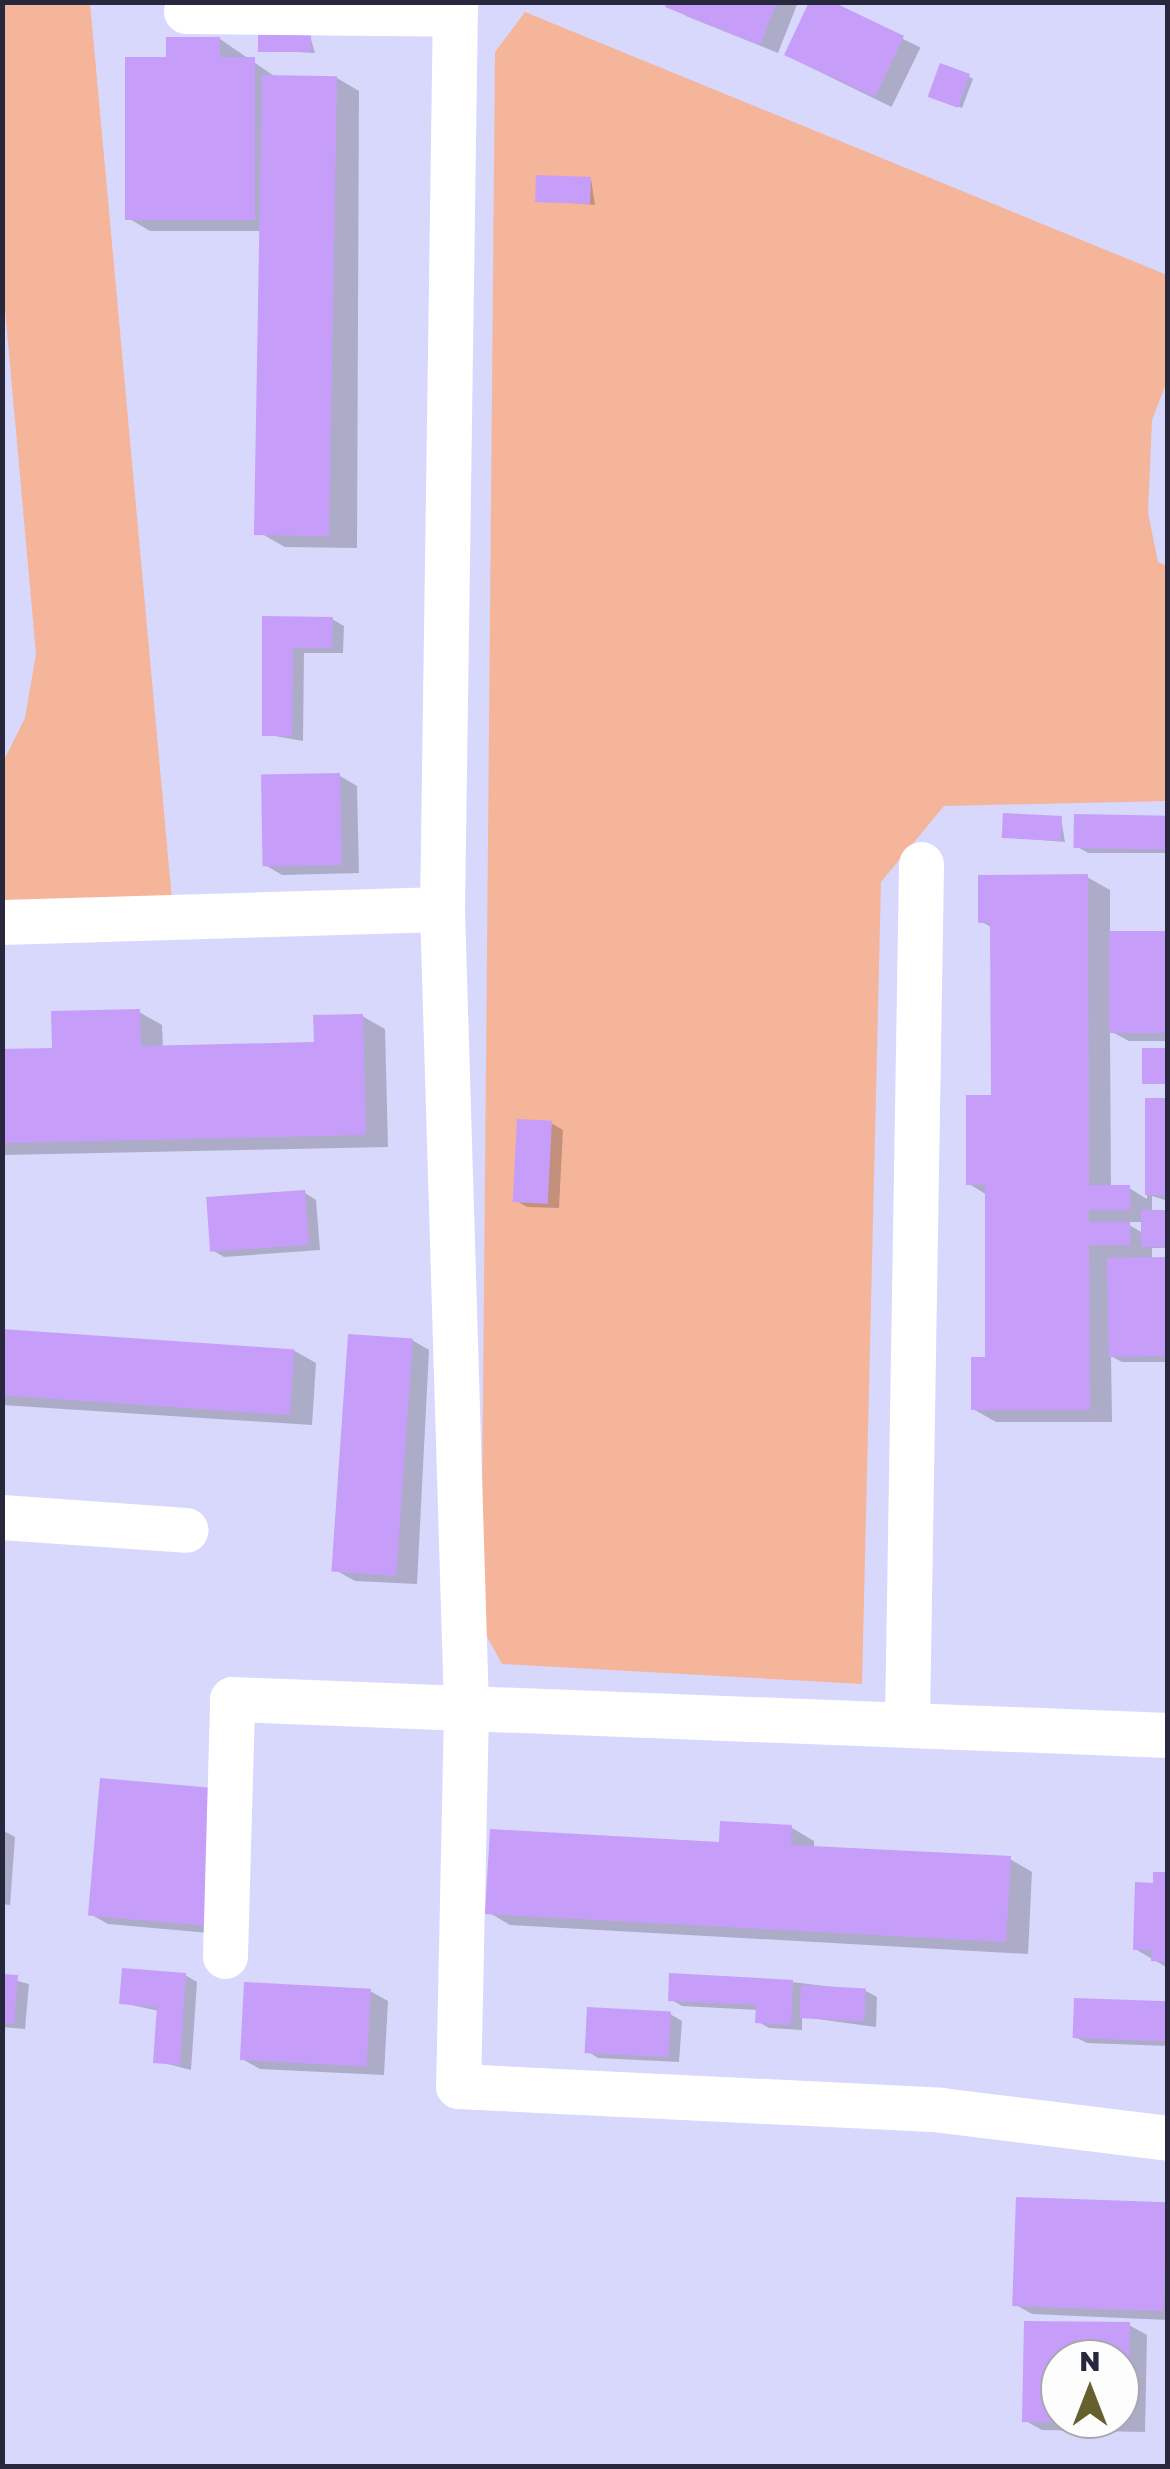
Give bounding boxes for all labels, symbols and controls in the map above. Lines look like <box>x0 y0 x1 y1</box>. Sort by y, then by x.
north arrow <box>1040 2339 1140 2439</box>
text: N <box>1079 2344 1101 2377</box>

